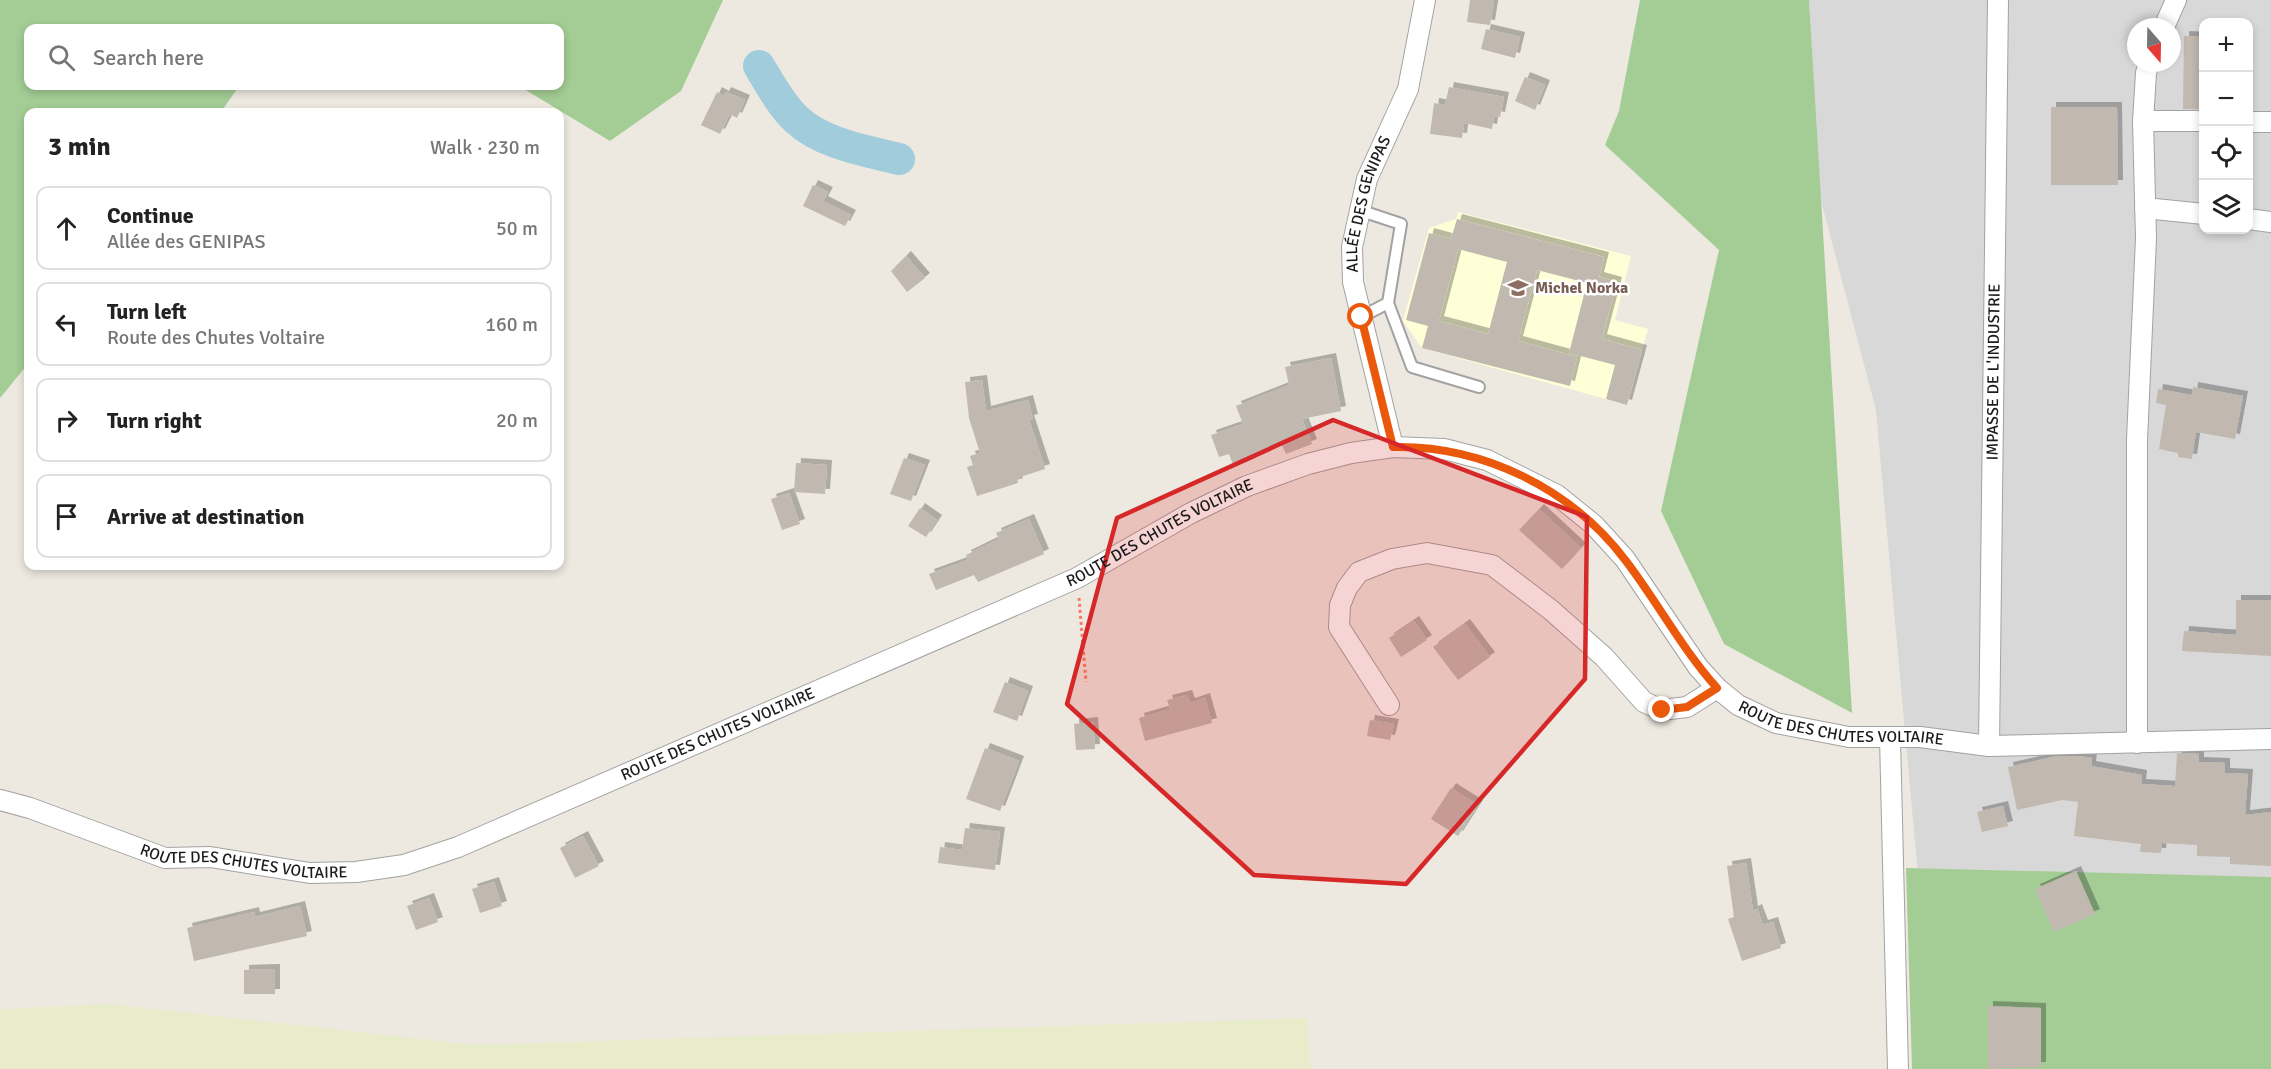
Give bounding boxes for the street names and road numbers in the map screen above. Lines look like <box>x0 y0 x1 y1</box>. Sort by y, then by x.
street label: ALLÉE DES GENIPAS <box>1342 133 1395 273</box>
street label: IMPASSE DE L'INDUSTRIE <box>1982 284 2005 461</box>
street label: ROUTE DES CHUTES VOLTAIRE <box>1063 475 1256 591</box>
street label: ROUTE DES CHUTES VOLTAIRE <box>618 683 818 785</box>
street label: ROUTE DES CHUTES VOLTAIRE <box>1735 697 1945 750</box>
street label: ROUTE DES CHUTES VOLTAIRE <box>137 840 348 883</box>

